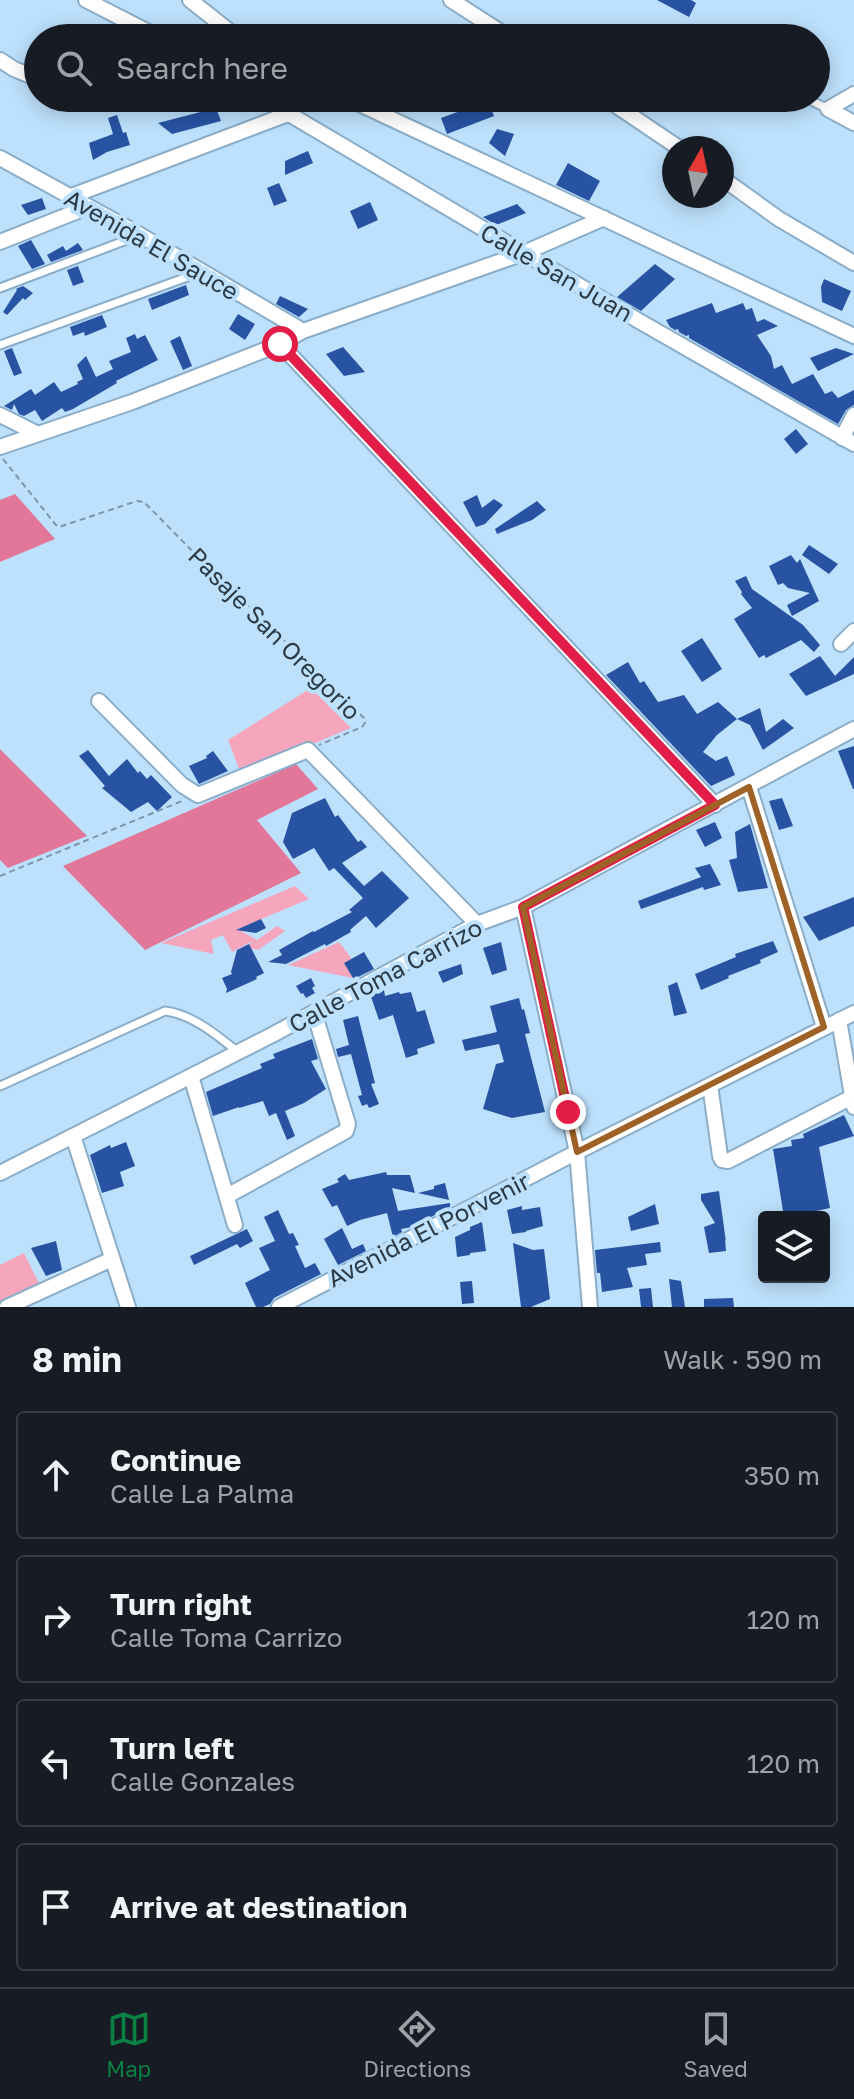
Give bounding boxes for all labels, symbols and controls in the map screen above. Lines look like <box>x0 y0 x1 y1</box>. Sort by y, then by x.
search box <box>24 24 830 112</box>
icon: search <box>52 46 96 90</box>
text: Search here <box>116 50 288 86</box>
north arrow <box>662 136 734 208</box>
street label: Avenida El Sauce <box>60 182 244 306</box>
street label: Calle San Juan <box>476 217 638 327</box>
route start <box>262 326 298 362</box>
street label: Pasaje San Oregorio <box>183 541 367 725</box>
street label: Calle Toma Carrizo <box>283 912 487 1038</box>
route end <box>550 1094 586 1130</box>
street label: Avenida El Porvenir <box>322 1166 534 1292</box>
map controls <box>758 1211 830 1283</box>
button: layers <box>758 1211 830 1283</box>
text: 8 min <box>32 1339 122 1379</box>
text: Walk · 590 m <box>663 1344 822 1375</box>
text: Continue <box>110 1442 241 1478</box>
icon: ahead <box>34 1453 78 1497</box>
text: 350 m <box>744 1460 820 1491</box>
text: Calle La Palma <box>110 1478 294 1509</box>
text: Turn right <box>110 1586 252 1622</box>
icon: right <box>34 1597 78 1641</box>
text: 120 m <box>747 1604 820 1635</box>
text: Calle Toma Carrizo <box>110 1622 342 1653</box>
text: Turn left <box>110 1730 235 1766</box>
icon: left <box>34 1741 78 1785</box>
text: 120 m <box>747 1748 820 1779</box>
text: Calle Gonzales <box>110 1766 295 1797</box>
icon: arrive <box>34 1885 78 1929</box>
text: Arrive at destination <box>110 1889 407 1925</box>
tab: Map <box>106 2007 151 2082</box>
tab: Directions <box>364 2007 471 2082</box>
tab: Saved <box>684 2007 748 2082</box>

